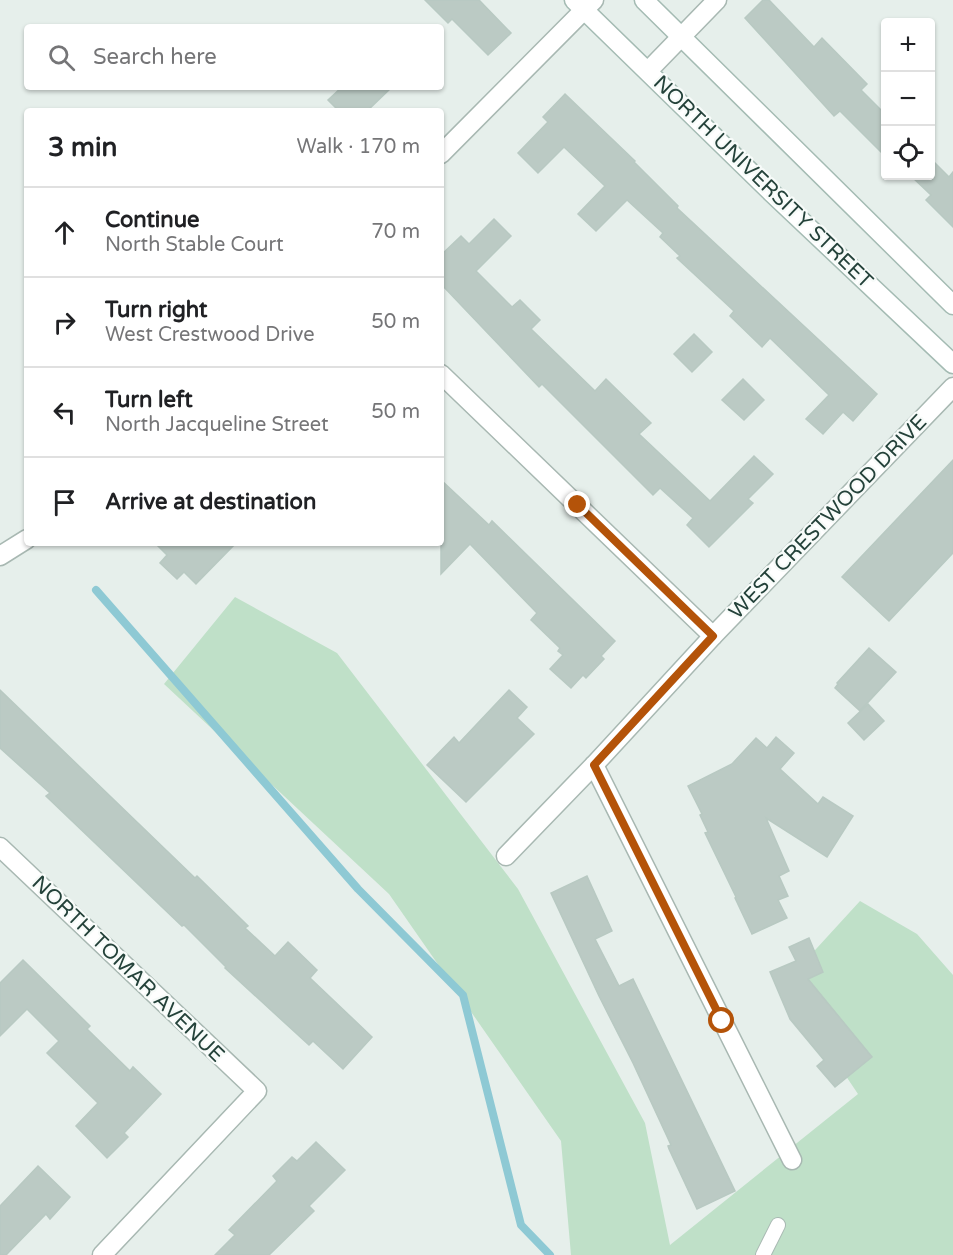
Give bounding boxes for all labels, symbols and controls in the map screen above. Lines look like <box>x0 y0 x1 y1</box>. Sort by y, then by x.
map controls <box>881 18 935 180</box>
button: + <box>881 18 935 72</box>
search box <box>24 24 444 90</box>
icon: search <box>45 41 78 74</box>
text: Search here <box>93 44 217 70</box>
street label: NORTH UNIVERSITY STREET <box>648 70 878 294</box>
button: − <box>881 72 935 126</box>
button: locate <box>881 126 935 180</box>
text: 3 min <box>48 132 117 163</box>
text: Walk · 170 m <box>297 135 420 159</box>
text: Continue <box>105 207 200 233</box>
icon: ahead <box>48 216 81 249</box>
text: 70 m <box>371 220 420 244</box>
text: North Stable Court <box>105 233 284 257</box>
text: Turn right <box>105 297 207 323</box>
icon: right <box>48 306 81 339</box>
text: 50 m <box>371 310 420 334</box>
text: West Crestwood Drive <box>105 323 315 347</box>
text: Turn left <box>105 387 193 413</box>
icon: left <box>48 396 81 429</box>
text: 50 m <box>371 400 420 424</box>
street label: WEST CRESTWOOD DRIVE <box>724 410 932 624</box>
text: North Jacqueline Street <box>105 413 329 437</box>
icon: arrive <box>48 486 81 519</box>
text: Arrive at destination <box>105 489 316 515</box>
route end <box>564 491 590 517</box>
street label: NORTH TOMAR AVENUE <box>27 871 229 1067</box>
route start <box>708 1007 734 1033</box>

